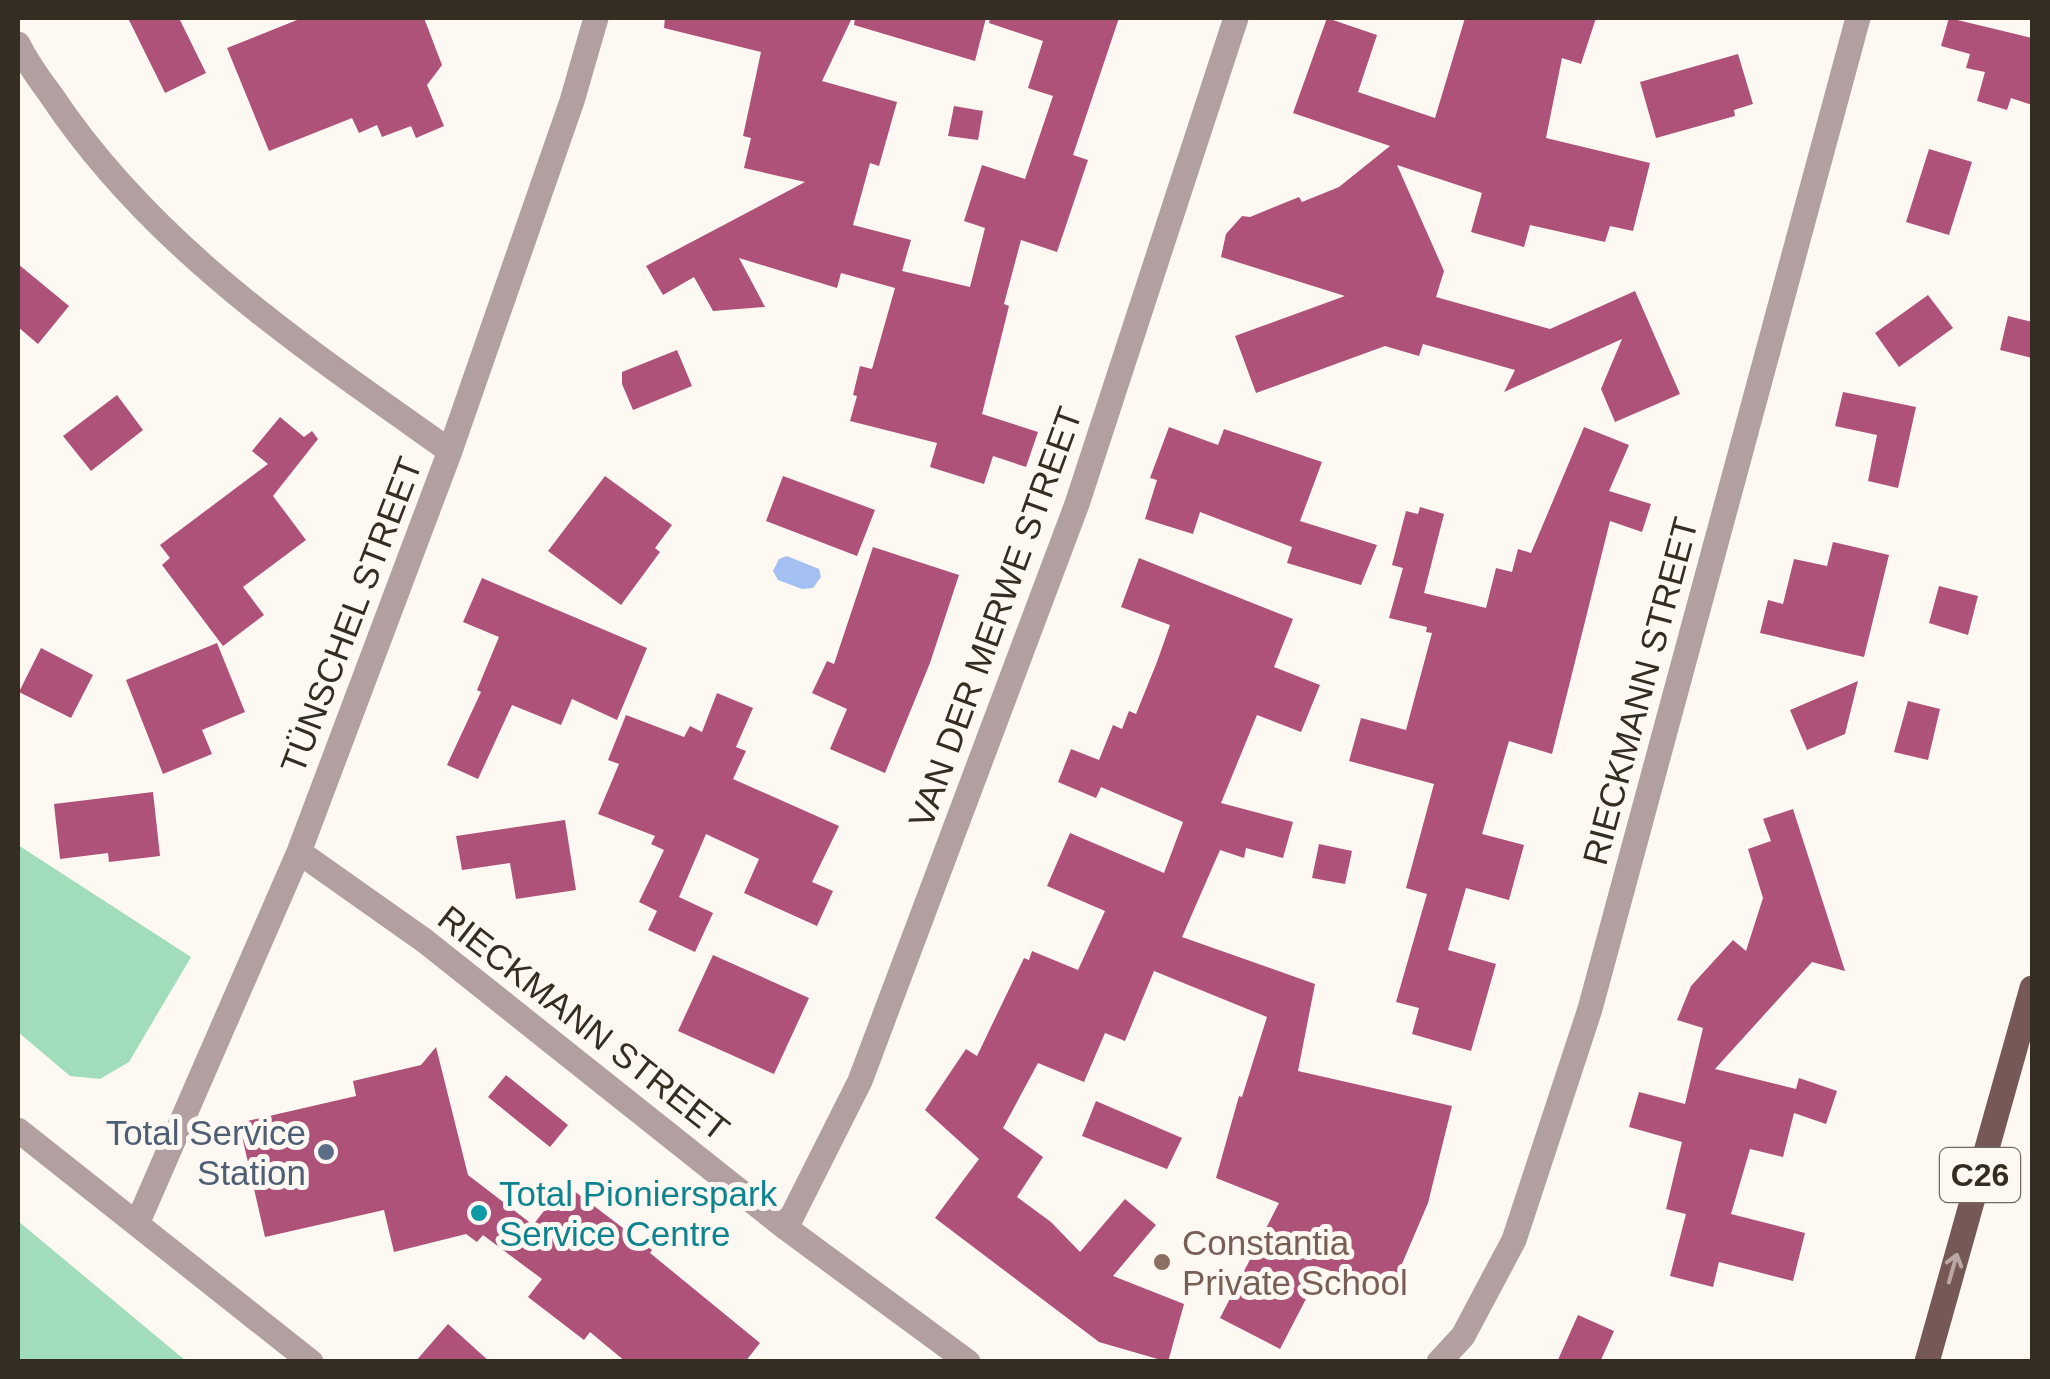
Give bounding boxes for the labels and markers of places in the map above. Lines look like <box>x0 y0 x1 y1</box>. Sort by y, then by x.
place label: Total Service Station <box>106 1113 306 1192</box>
marker: Total Service Station <box>315 1141 337 1163</box>
place label: Total Pionierspark Service Centre <box>499 1174 778 1253</box>
marker: Total Pionierspark Service Centre <box>468 1202 490 1224</box>
place label: Constantia Private School <box>1182 1223 1408 1302</box>
marker: Constantia Private School <box>1151 1251 1173 1273</box>

